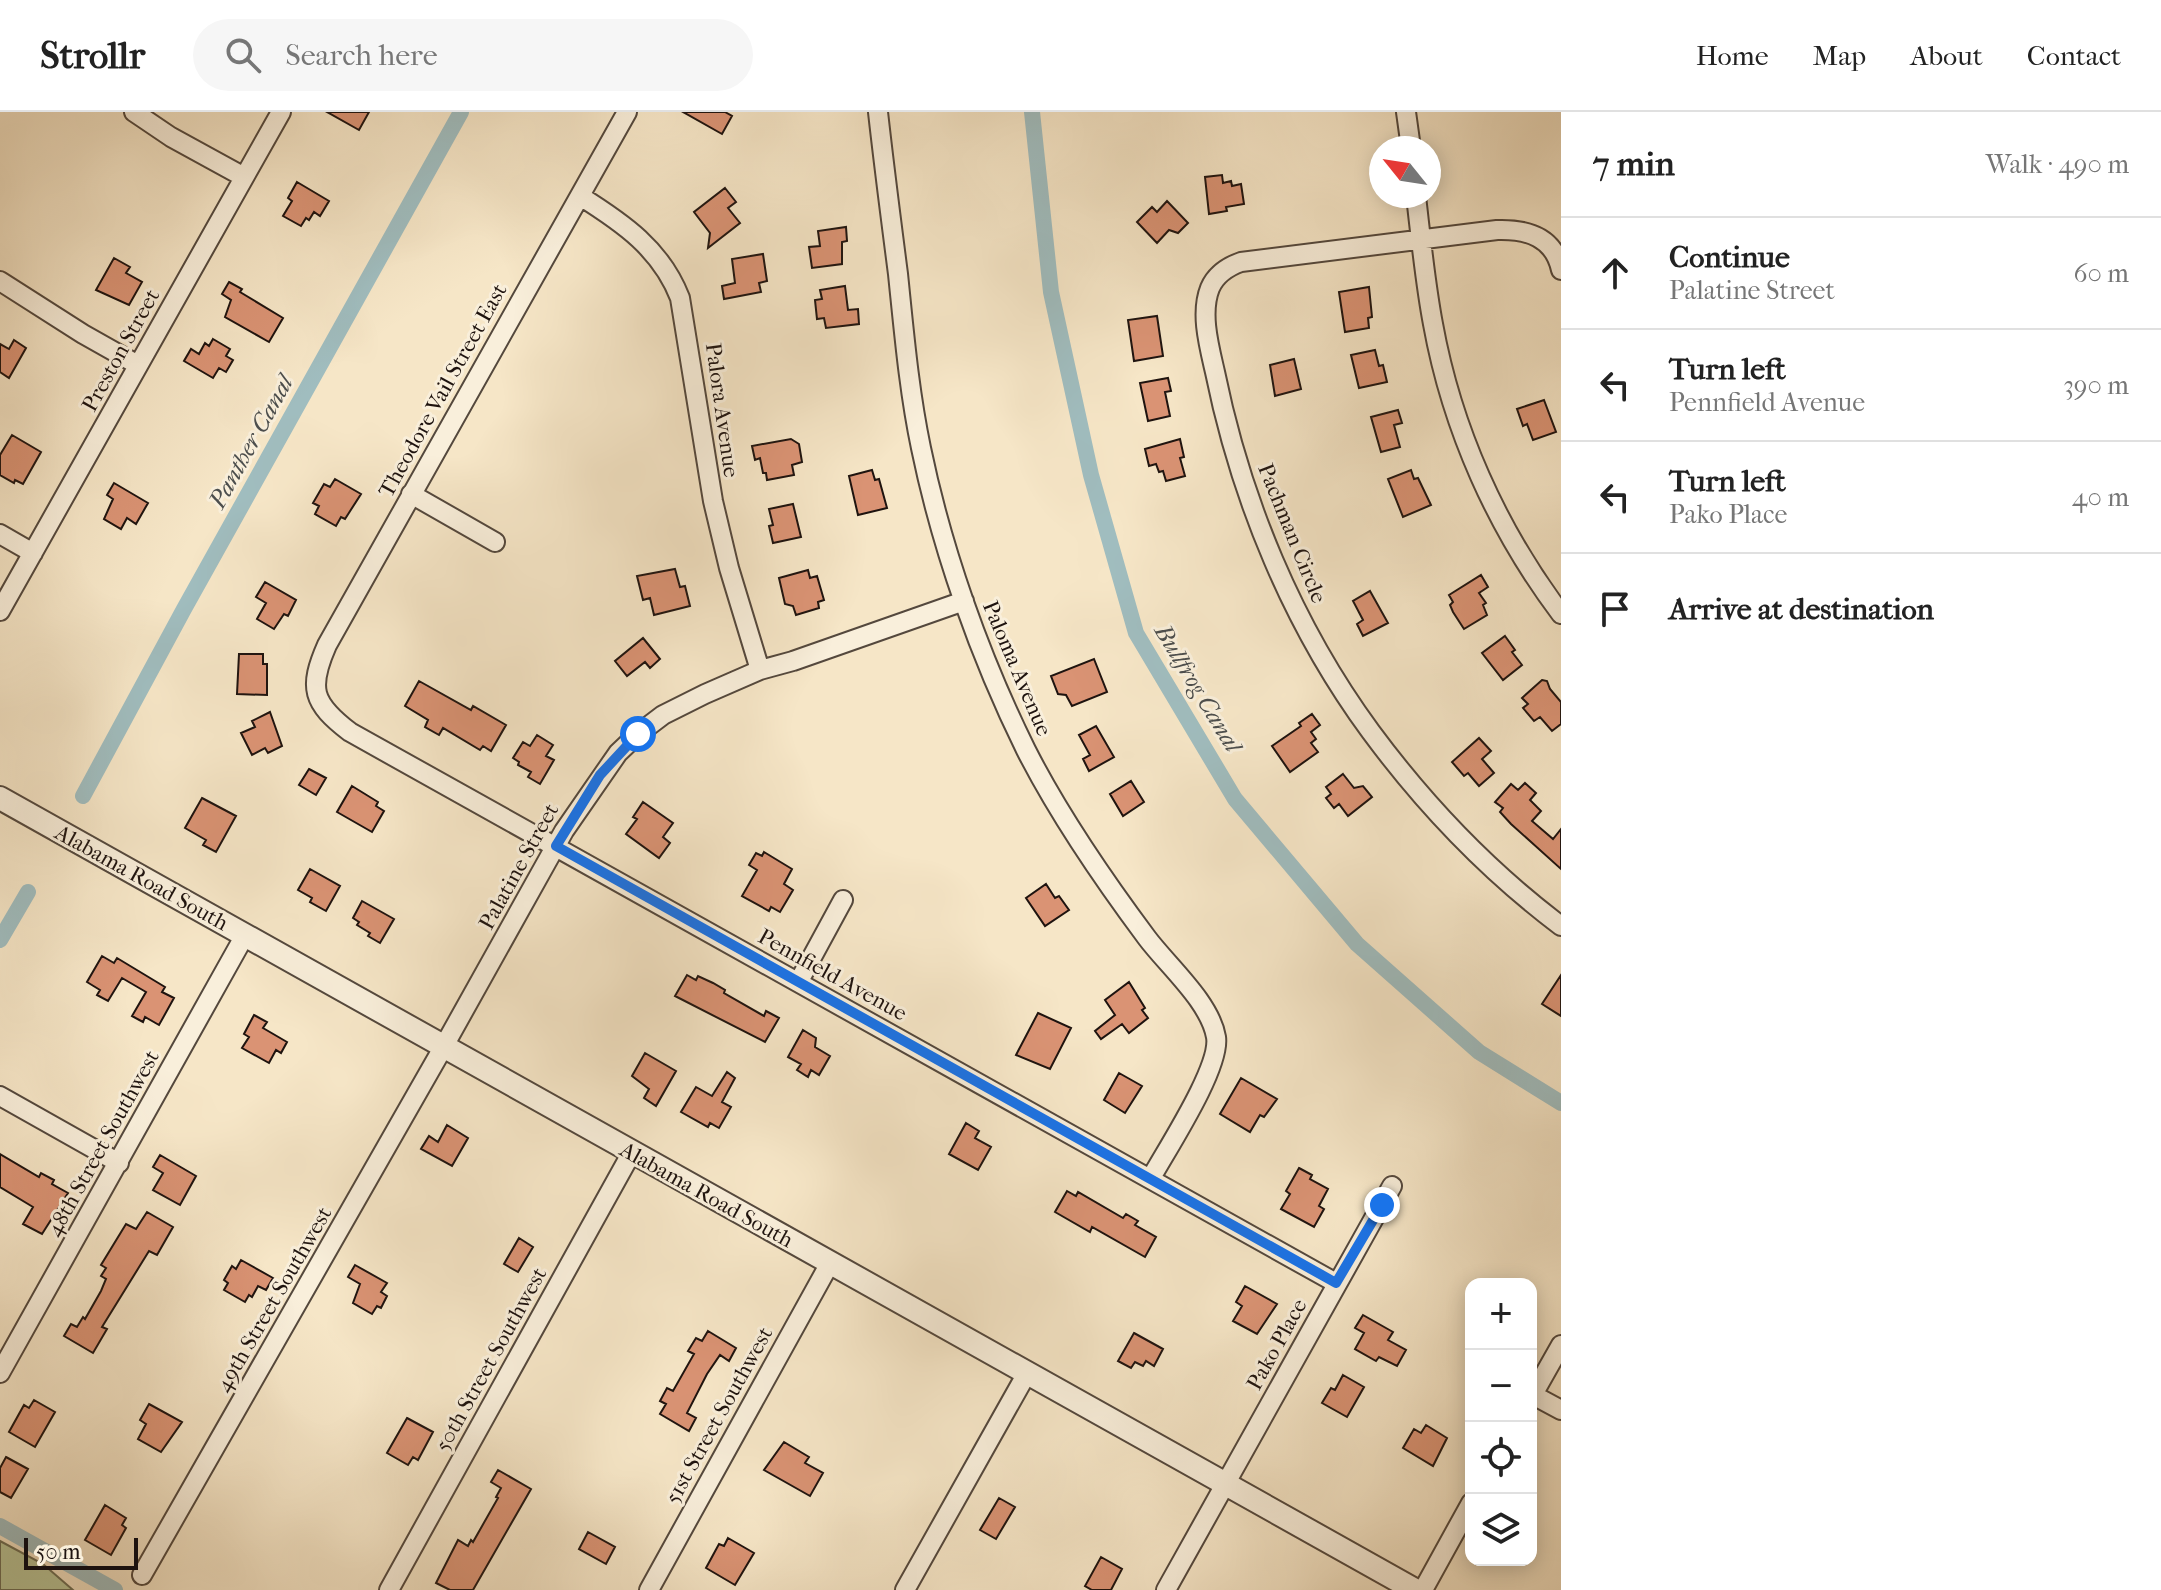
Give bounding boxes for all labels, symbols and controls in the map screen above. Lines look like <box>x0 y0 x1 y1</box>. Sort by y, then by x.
search box <box>193 19 753 91</box>
text: Strollr <box>40 33 145 78</box>
icon: search <box>221 33 265 77</box>
text: Search here <box>285 38 438 73</box>
text: Home <box>1696 39 1769 72</box>
text: Map <box>1813 39 1866 72</box>
text: About <box>1910 39 1983 72</box>
text: Contact <box>2027 39 2121 72</box>
north arrow <box>1369 136 1441 208</box>
text: 7 min <box>1593 144 1675 184</box>
text: Walk · 490 m <box>1986 149 2129 180</box>
text: Continue <box>1669 240 1790 275</box>
icon: ahead <box>1593 251 1637 295</box>
text: 60 m <box>2073 258 2129 289</box>
text: Palatine Street <box>1669 275 1835 306</box>
street label: Theodore Vail Street East <box>373 279 513 502</box>
street label: Preston Street <box>77 285 165 416</box>
street label: Palora Avenue <box>700 341 744 479</box>
text: Turn left <box>1669 352 1786 387</box>
icon: left <box>1593 363 1637 407</box>
water label: Panther Canal <box>203 368 300 514</box>
text: 390 m <box>2063 370 2129 401</box>
text: Pennfield Avenue <box>1669 387 1865 418</box>
street label: Pachman Circle <box>1252 460 1332 607</box>
text: Turn left <box>1669 464 1786 499</box>
icon: left <box>1593 475 1637 519</box>
text: 40 m <box>2072 482 2129 513</box>
text: Pako Place <box>1669 499 1787 530</box>
icon: arrive <box>1593 587 1637 631</box>
text: Arrive at destination <box>1669 592 1934 627</box>
street label: Paloma Avenue <box>977 597 1057 740</box>
water label: Bullfrog Canal <box>1148 617 1249 760</box>
route start <box>620 716 656 752</box>
street label: Palatine Street <box>474 799 564 934</box>
street label: Alabama Road South <box>49 819 233 937</box>
street label: Pennfield Avenue <box>754 923 911 1027</box>
street label: 48th Street Southwest <box>41 1046 165 1241</box>
street label: Alabama Road South <box>614 1136 798 1254</box>
route end <box>1364 1187 1400 1223</box>
street label: 49th Street Southwest <box>210 1202 338 1397</box>
street label: 50th Street Southwest <box>429 1263 552 1456</box>
map controls <box>1465 1278 1537 1566</box>
button: + <box>1465 1278 1537 1350</box>
street label: Pako Place <box>1241 1294 1313 1395</box>
street label: 51st Street Southwest <box>659 1322 778 1508</box>
button: − <box>1465 1350 1537 1422</box>
button: locate <box>1465 1422 1537 1494</box>
button: layers <box>1465 1494 1537 1566</box>
scale bar <box>24 1534 138 1570</box>
text: 50 m <box>36 1539 81 1565</box>

